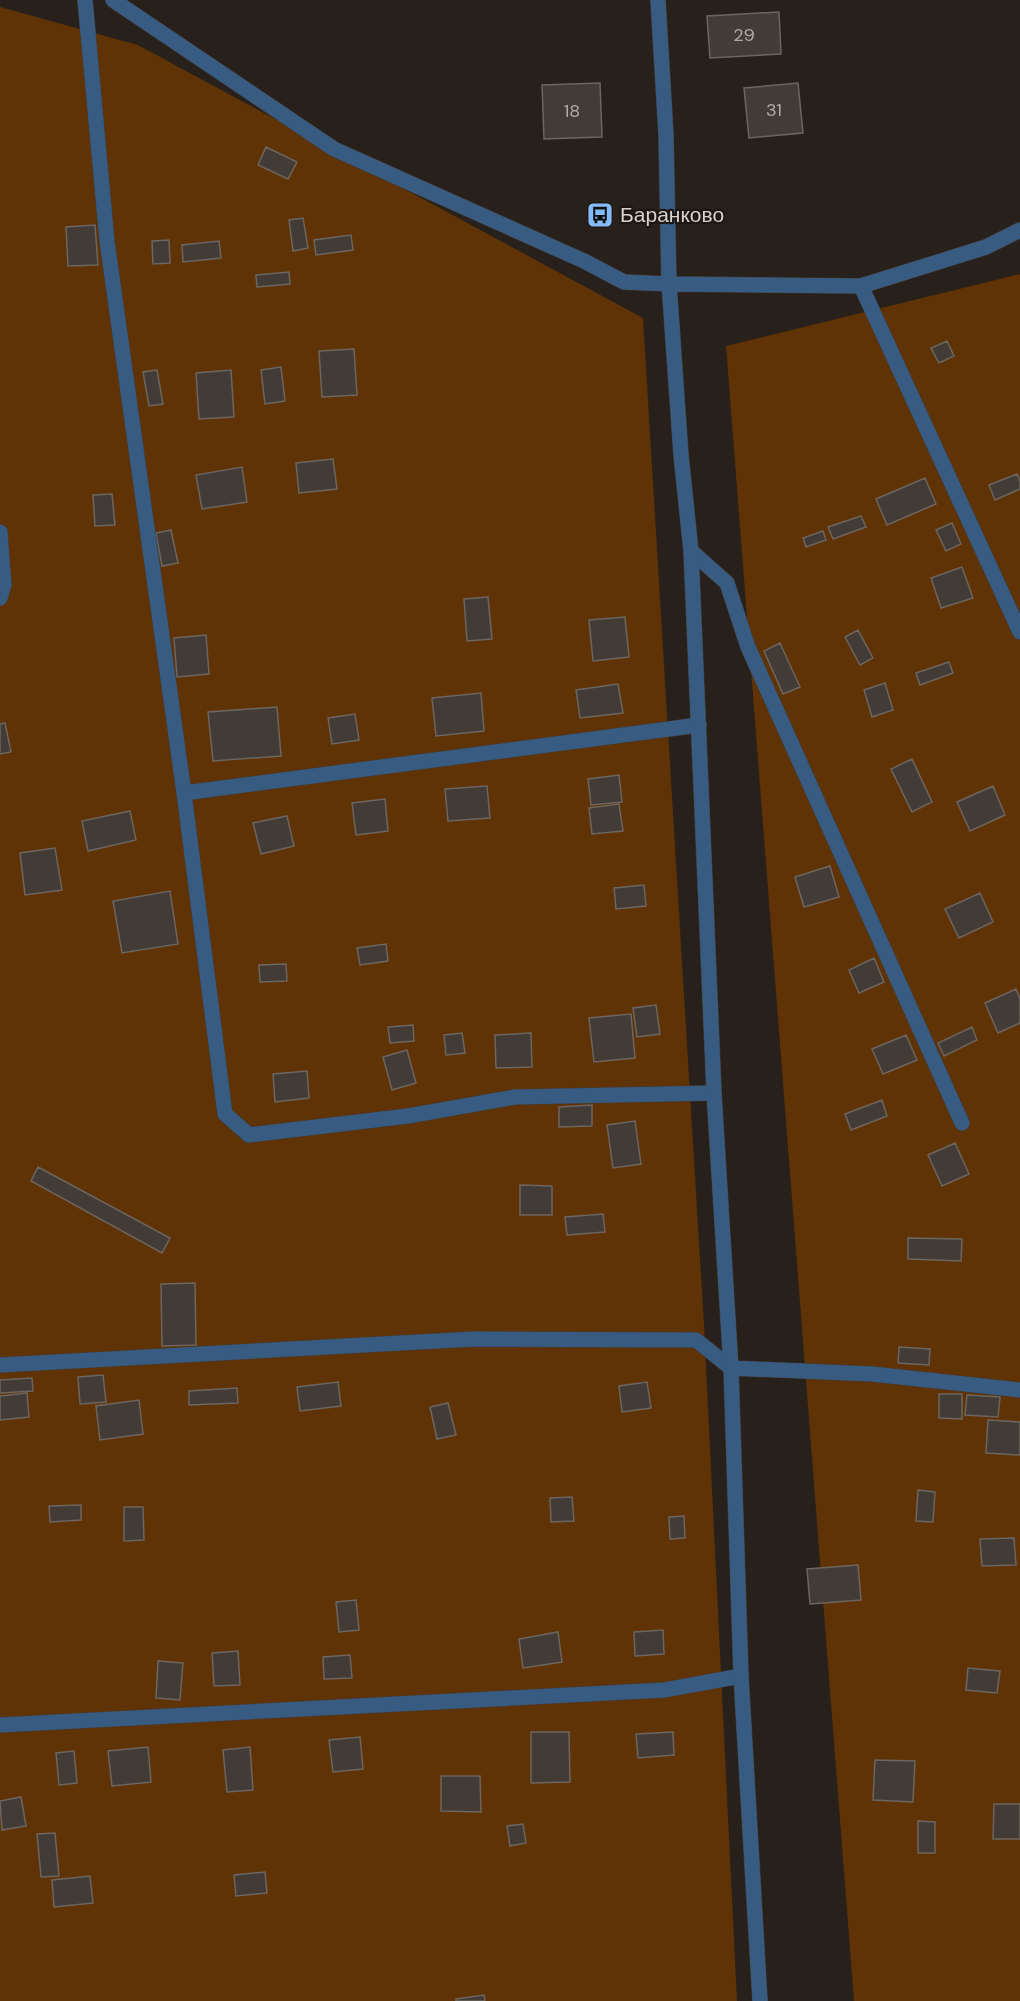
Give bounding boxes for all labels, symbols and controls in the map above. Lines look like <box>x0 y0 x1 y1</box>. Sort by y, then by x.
house number: 29 <box>733 23 755 47</box>
house number: 31 <box>766 98 782 122</box>
house number: 18 <box>564 99 580 123</box>
bus stop icon: Баранково <box>585 200 615 230</box>
place label: Баранково <box>620 201 724 229</box>

